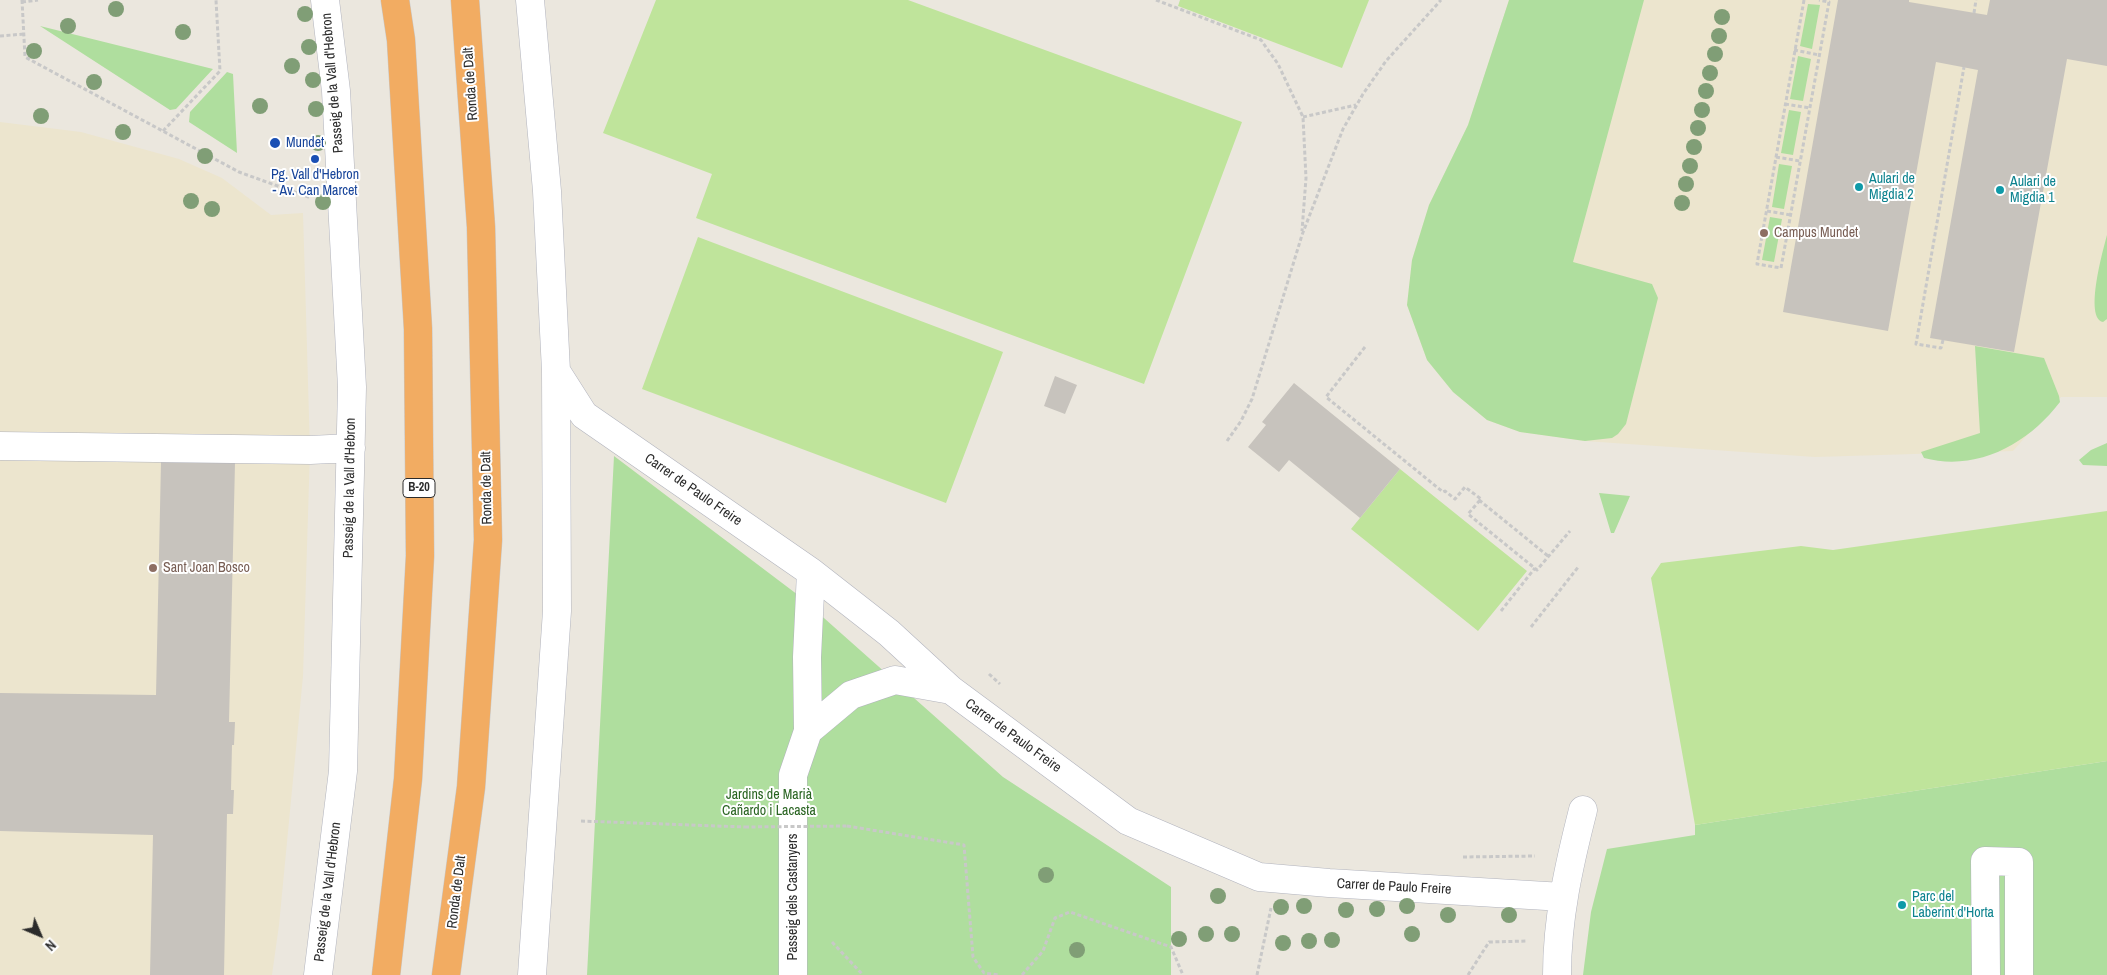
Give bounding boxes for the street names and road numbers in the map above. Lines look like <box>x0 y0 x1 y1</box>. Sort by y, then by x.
street label: Passeig de la Vall d'Hebron <box>319 12 347 154</box>
street label: Ronda de Dalt <box>460 47 482 121</box>
street label: Passeig de la Vall d'Hebron <box>340 418 360 558</box>
street label: Carrer de Paulo Freire <box>641 450 745 530</box>
street label: Ronda de Dalt <box>478 451 496 525</box>
road number: B-20 <box>403 478 435 498</box>
street label: Carrer de Paulo Freire <box>962 695 1064 777</box>
street label: Passeig de la Vall d'Hebron <box>311 821 345 963</box>
street label: Passeig dels Castanyers <box>785 834 801 960</box>
street label: Ronda de Dalt <box>444 855 470 929</box>
street label: Carrer de Paulo Freire <box>1336 876 1452 898</box>

